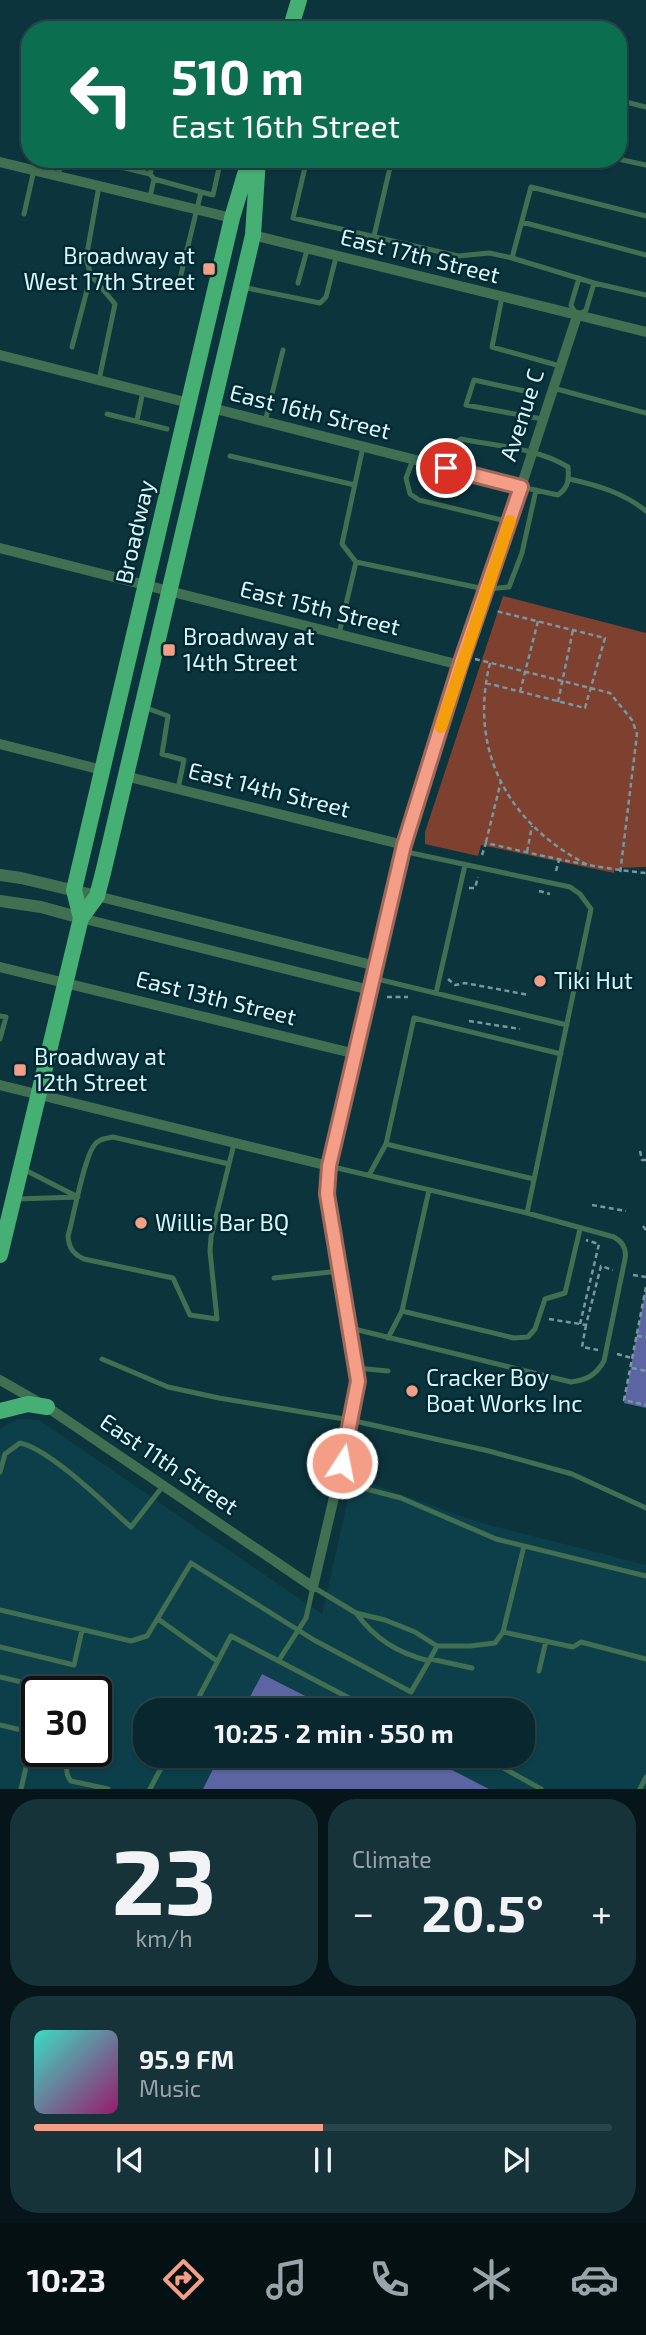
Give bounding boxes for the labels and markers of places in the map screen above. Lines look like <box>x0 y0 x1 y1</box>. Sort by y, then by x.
place label: Broadway at West 17th Street <box>24 241 195 295</box>
marker: Broadway at West 17th Street <box>201 261 217 277</box>
pin <box>416 438 476 498</box>
place label: Broadway at 14th Street <box>183 622 315 676</box>
marker: Broadway at 14th Street <box>161 642 177 658</box>
place label: Tiki Hut <box>554 966 633 994</box>
marker: Tiki Hut <box>532 973 548 989</box>
place label: Broadway at 12th Street <box>34 1042 166 1096</box>
marker: Broadway at 12th Street <box>12 1062 28 1078</box>
place label: Willis Bar BQ <box>155 1208 289 1236</box>
marker: Willis Bar BQ <box>133 1215 149 1231</box>
place label: Cracker Boy Boat Works Inc <box>426 1363 582 1417</box>
marker: Cracker Boy Boat Works Inc <box>404 1383 420 1399</box>

